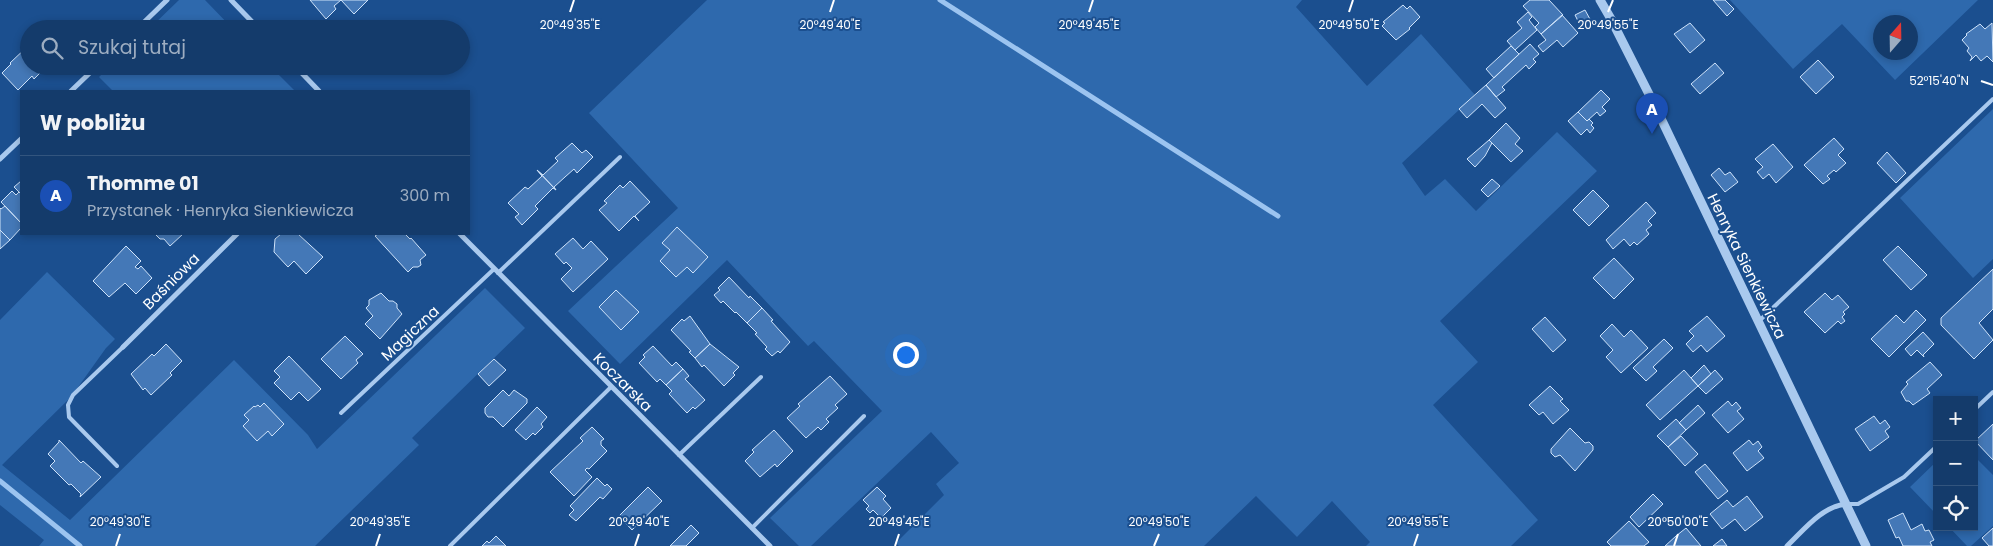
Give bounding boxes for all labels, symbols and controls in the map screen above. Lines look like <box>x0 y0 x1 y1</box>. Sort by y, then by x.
north arrow <box>1873 15 1918 60</box>
text: 20°49'35"E <box>540 16 600 33</box>
text: 20°49'40"E <box>799 16 861 33</box>
text: 20°49'45"E <box>1058 16 1120 33</box>
text: 20°49'50"E <box>1318 16 1380 33</box>
text: 20°49'55"E <box>1577 16 1639 33</box>
search box <box>20 20 470 75</box>
icon: search <box>38 34 66 62</box>
text: Szukaj tutaj <box>78 34 186 61</box>
text: 52°15'40"N <box>1909 72 1969 89</box>
pin: A <box>1636 93 1668 134</box>
text: W pobliżu <box>40 108 145 137</box>
text: Thomme 01 <box>87 170 199 197</box>
text: A <box>50 184 62 207</box>
text: 300 m <box>400 184 450 207</box>
street label: Henryka Sienkiewicza <box>1703 190 1791 342</box>
text: Przystanek · Henryka Sienkiewicza <box>87 199 354 222</box>
street label: Baśniowa <box>138 248 204 314</box>
street label: Magiczna <box>376 301 444 365</box>
your location <box>893 342 919 368</box>
street label: Koczarska <box>589 348 657 416</box>
map controls <box>1933 396 1978 531</box>
button: + <box>1933 396 1978 441</box>
button: − <box>1933 441 1978 486</box>
button: locate <box>1933 486 1978 531</box>
text: 20°49'30"E <box>90 513 150 530</box>
text: 20°49'35"E <box>350 513 410 530</box>
text: 20°49'40"E <box>608 513 670 530</box>
text: 20°49'45"E <box>868 513 930 530</box>
text: 20°49'50"E <box>1128 513 1190 530</box>
text: 20°49'55"E <box>1387 513 1449 530</box>
text: 20°50'00"E <box>1647 513 1709 530</box>

